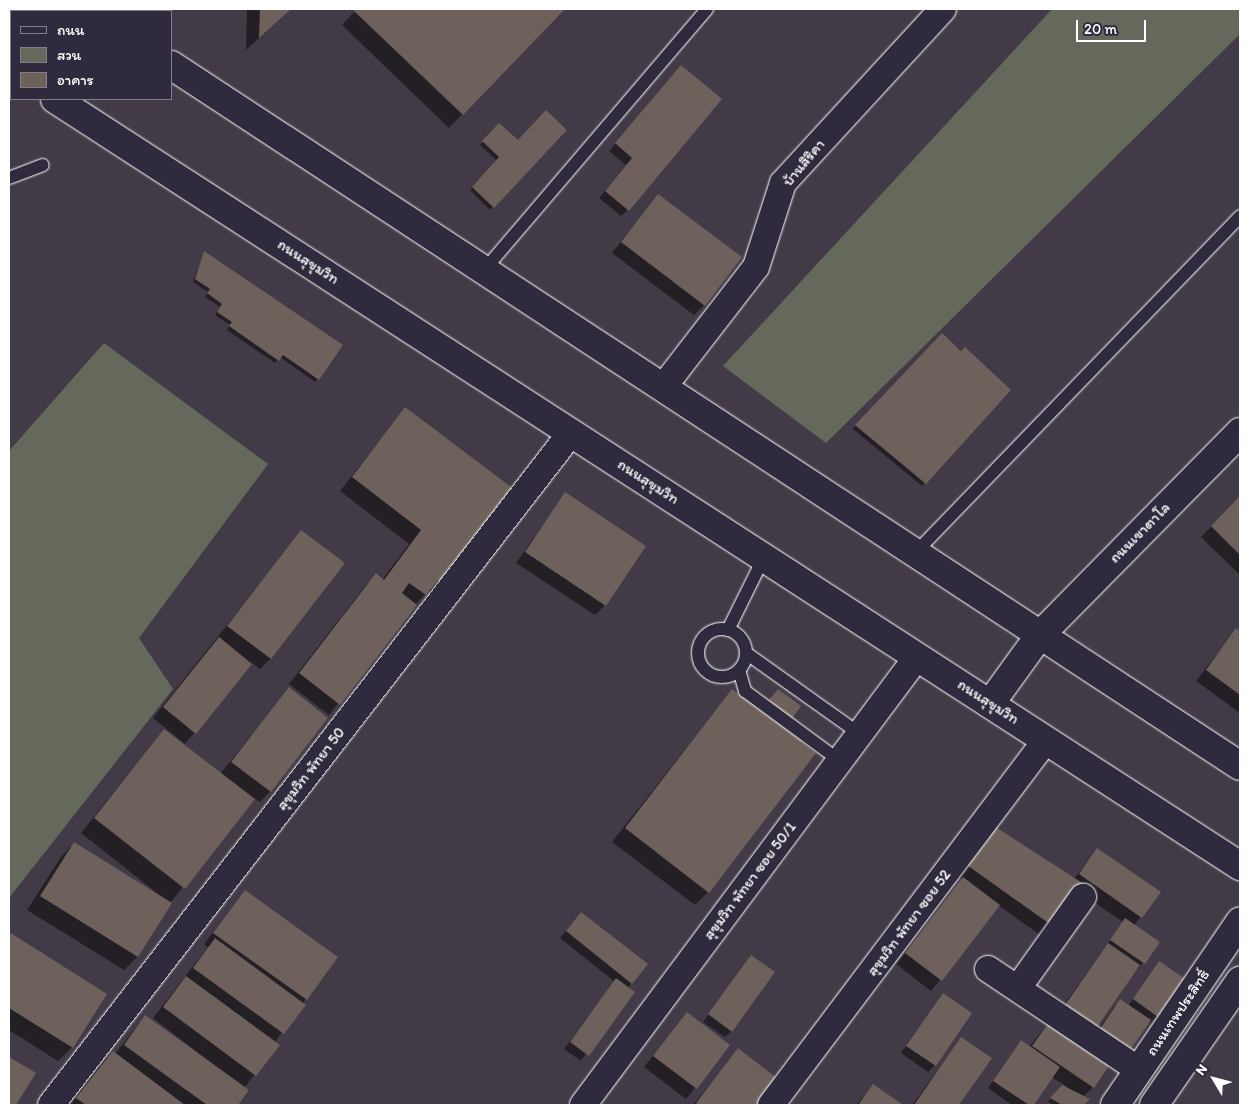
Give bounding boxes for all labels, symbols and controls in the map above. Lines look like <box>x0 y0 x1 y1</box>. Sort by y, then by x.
legend <box>10 10 172 100</box>
scale bar <box>1079 10 1149 42</box>
text: 20 m <box>1084 20 1117 38</box>
text: ถนน <box>57 21 85 39</box>
text: สวน <box>57 46 81 64</box>
text: อาคาร <box>57 71 94 89</box>
street label: บ้านสิริคา <box>779 136 829 190</box>
street label: ถนนสุขุมวิท <box>274 235 342 289</box>
street label: ถนนสุขุมวิท <box>614 455 682 509</box>
street label: ถนนเขาตาโล <box>1106 499 1174 567</box>
street label: ถนนสุขุมวิท <box>954 675 1022 729</box>
street label: สุขุมวิท พัทยา 50 <box>273 724 349 814</box>
street label: สุขุมวิท พัทยา ซอย 50/1 <box>700 819 800 943</box>
street label: สุขุมวิท พัทยา ซอย 52 <box>863 866 955 980</box>
street label: ถนนเทพประสิทธิ์ <box>1143 967 1213 1059</box>
north arrow <box>1189 1054 1239 1104</box>
text: N <box>1192 1061 1211 1079</box>

